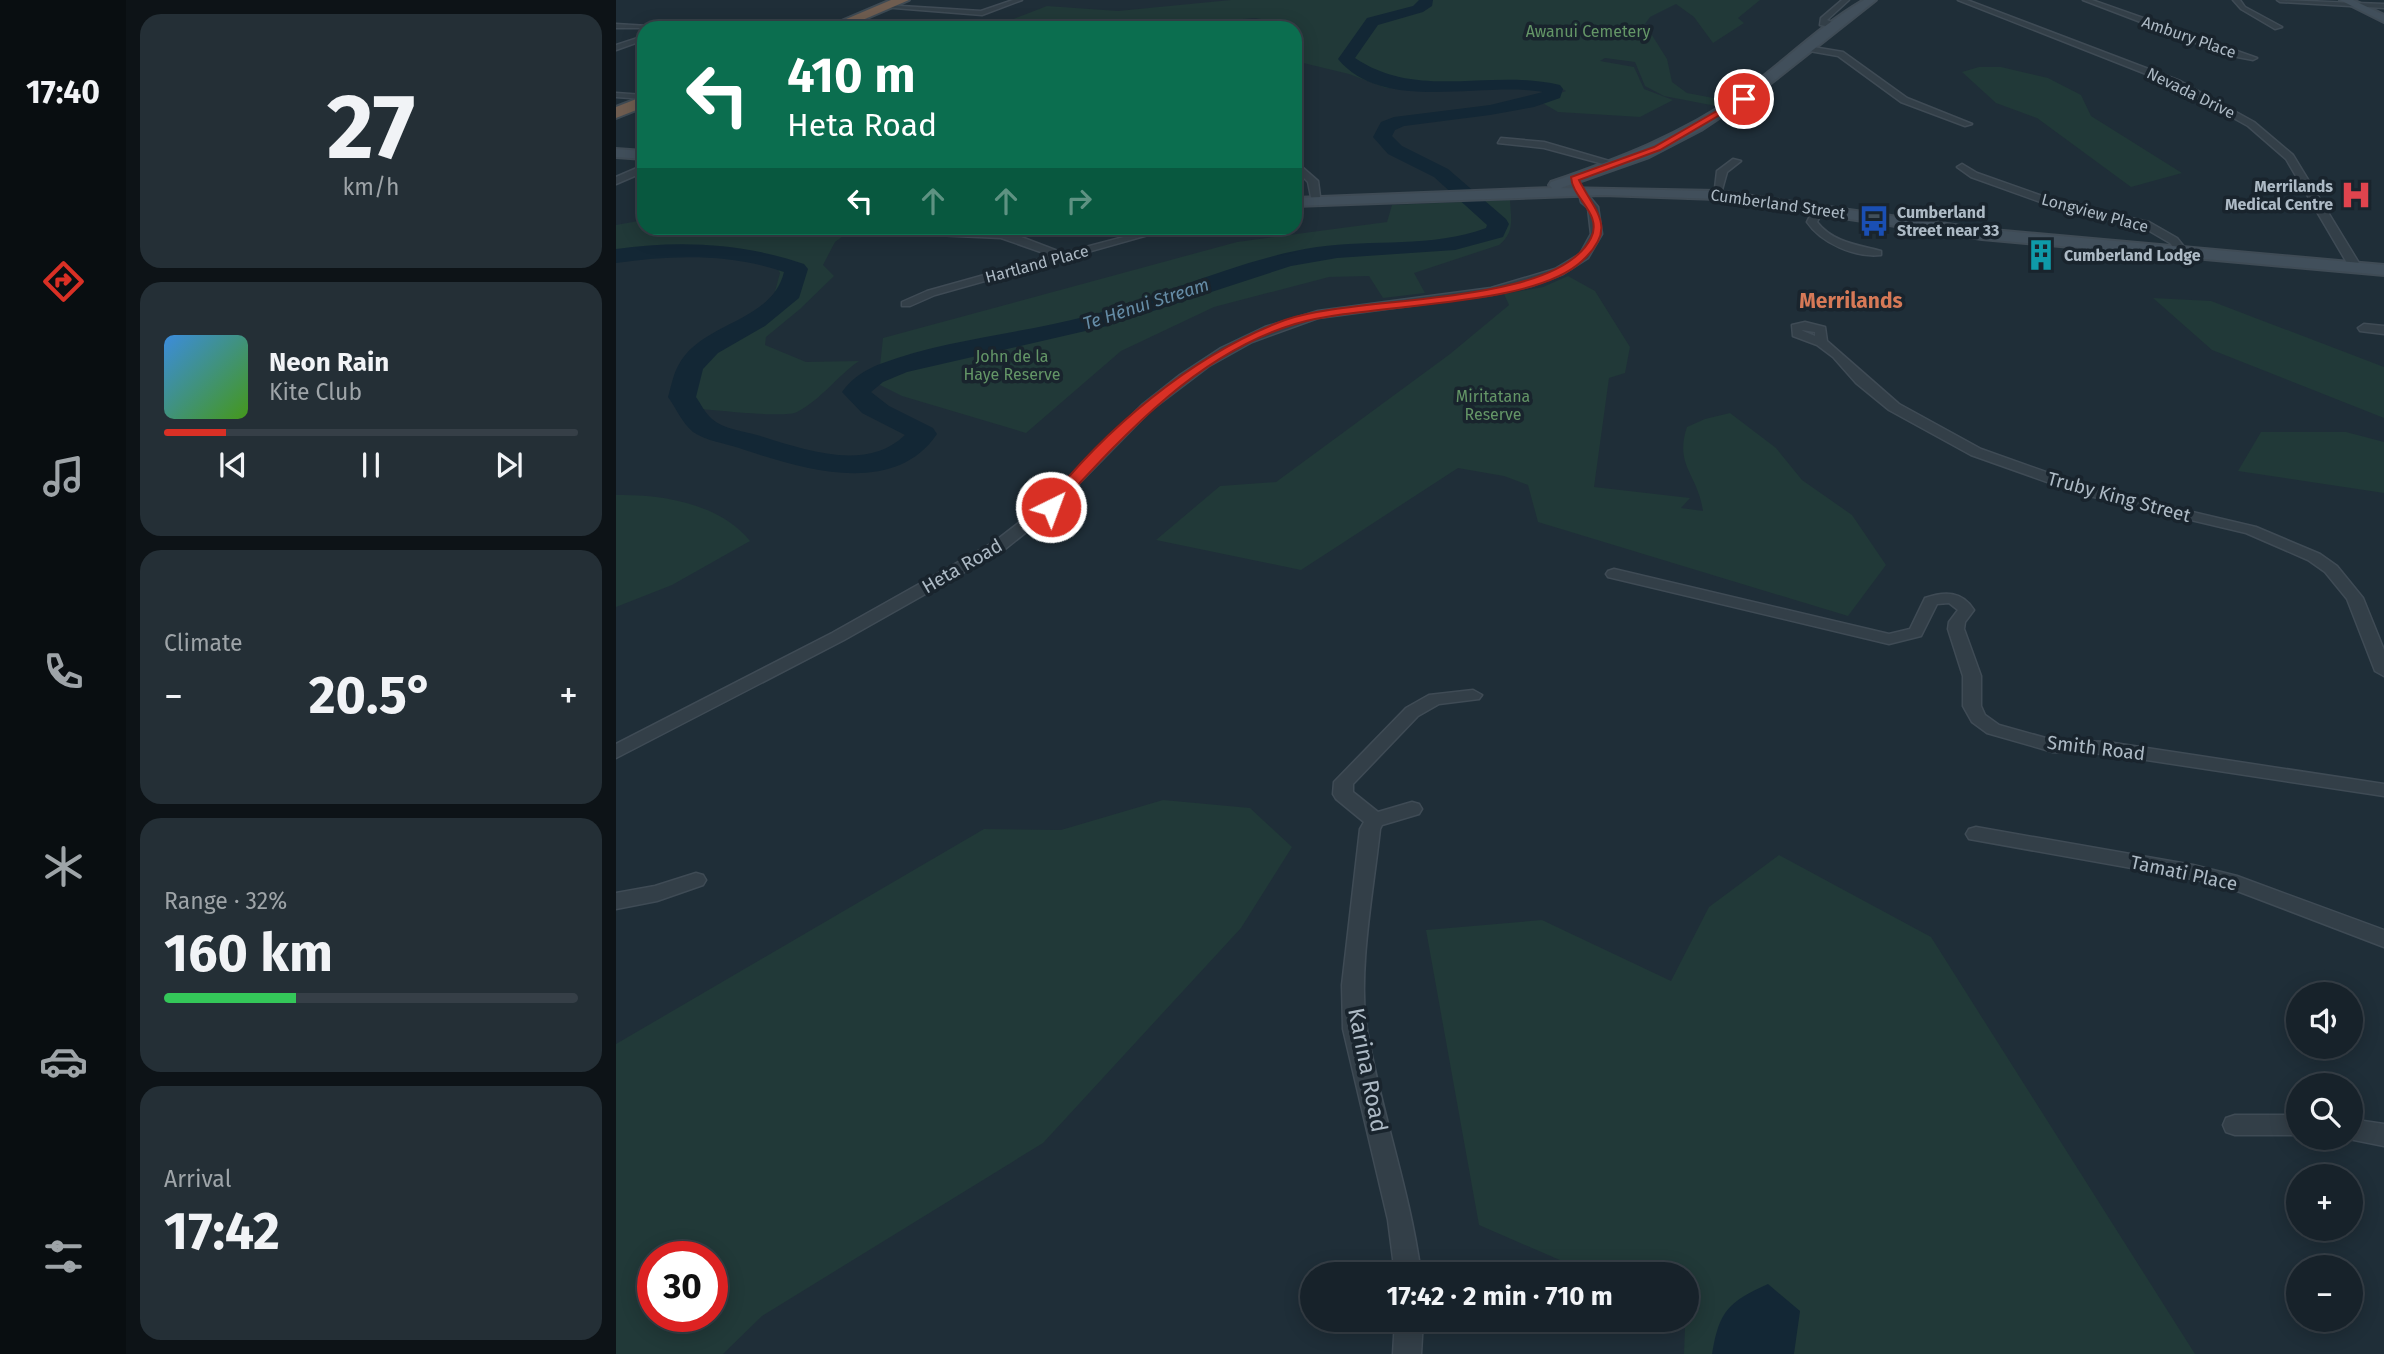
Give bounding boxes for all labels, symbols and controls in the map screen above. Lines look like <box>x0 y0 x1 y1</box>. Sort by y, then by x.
street label: Ambury Place <box>2139 12 2239 62</box>
park label: Awanui Cemetery <box>1526 22 1650 41</box>
text: 410 m <box>787 46 916 105</box>
icon: left <box>672 49 763 140</box>
street label: Nevada Drive <box>2144 63 2238 123</box>
pin <box>1714 69 1774 129</box>
text: 17:40 <box>26 73 100 111</box>
text: 27 <box>327 73 415 182</box>
icon: arrive <box>1725 80 1763 118</box>
text: Heta Road <box>787 106 937 144</box>
text: km/h <box>343 173 399 201</box>
place label: Merrilands Medical Centre <box>2225 177 2333 214</box>
hospital icon: Merrilands Medical Centre <box>2339 178 2373 212</box>
icon: left <box>841 182 879 220</box>
icon: ahead <box>914 182 952 220</box>
icon: ahead <box>987 182 1025 220</box>
icon: right <box>1060 182 1098 220</box>
street label: Cumberland Street <box>1709 185 1847 223</box>
street label: Longview Place <box>2039 190 2151 236</box>
place label: Cumberland Street near 33 <box>1897 203 1999 240</box>
bus stop icon: Cumberland Street near 33 <box>1857 204 1891 238</box>
building icon: Cumberland Lodge <box>2024 238 2058 272</box>
street label: Hartland Place <box>983 241 1091 287</box>
place label: Cumberland Lodge <box>2064 246 2201 265</box>
icon: directions <box>39 257 88 306</box>
water label: Te Hēnui Stream <box>1080 273 1212 335</box>
district label: Merrilands <box>1799 288 1903 314</box>
text: Neon Rain <box>269 347 389 378</box>
park label: John de la Haye Reserve <box>963 347 1061 384</box>
text: Kite Club <box>269 378 362 406</box>
park label: Miritatana Reserve <box>1456 387 1530 424</box>
icon: previous <box>214 446 252 484</box>
icon: pause <box>352 446 390 484</box>
icon: next <box>490 446 528 484</box>
icon: music <box>39 452 88 501</box>
street label: Truby King Street <box>2045 467 2193 527</box>
position arrow <box>1014 470 1088 544</box>
street label: Heta Road <box>918 534 1006 598</box>
text: Climate <box>164 629 243 657</box>
icon: phone <box>39 647 88 696</box>
text: 20.5° <box>309 664 433 727</box>
text: − <box>164 673 183 719</box>
text: + <box>559 673 578 719</box>
street label: Smith Road <box>2046 731 2146 765</box>
icon: climate <box>39 842 88 891</box>
street label: Tamati Place <box>2128 850 2240 896</box>
text: Range · 32% <box>164 887 287 915</box>
text: 160 km <box>164 922 333 985</box>
map controls <box>2286 982 2363 1332</box>
button: sound <box>2286 982 2363 1059</box>
street label: Karina Road <box>1342 1005 1394 1135</box>
icon: car <box>39 1037 88 1086</box>
button: search <box>2286 1073 2363 1150</box>
button: + <box>2286 1164 2363 1241</box>
text: Arrival <box>164 1165 231 1193</box>
text: 17:42 <box>164 1200 280 1263</box>
icon: filters <box>39 1232 88 1281</box>
speed limit sign: 30 <box>637 1241 728 1332</box>
button: − <box>2286 1255 2363 1332</box>
text: 17:42 · 2 min · 710 m <box>1386 1281 1613 1312</box>

